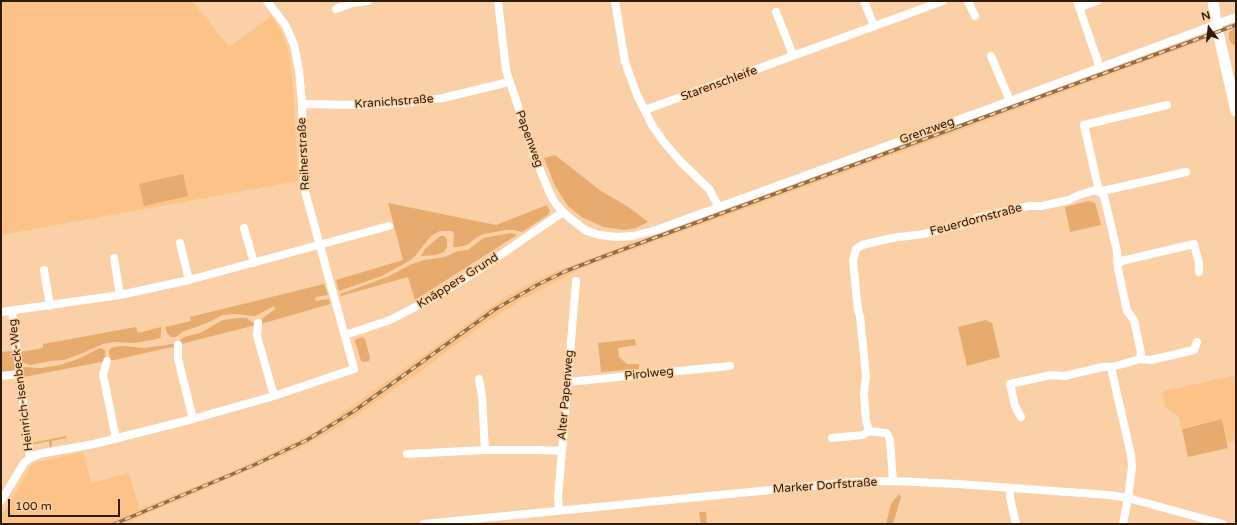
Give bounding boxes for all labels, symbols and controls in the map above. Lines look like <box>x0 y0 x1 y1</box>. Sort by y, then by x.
north arrow <box>1189 8 1229 48</box>
text: N <box>1200 9 1212 23</box>
street label: Starenschleife <box>679 64 759 104</box>
street label: Kranichstraße <box>354 92 434 112</box>
street label: Papenweg <box>512 108 546 170</box>
street label: Grenzweg <box>898 114 956 148</box>
street label: Reiherstraße <box>295 117 313 191</box>
street label: Feuerdornstraße <box>928 201 1024 239</box>
street label: Knäppers Grund <box>415 250 501 312</box>
street label: Heinrich-Isenbeck-Weg <box>6 318 36 452</box>
street label: Alter Papenweg <box>555 349 577 441</box>
street label: Pirolweg <box>624 364 674 384</box>
street label: Marker Dorfstraße <box>772 475 878 497</box>
scale bar <box>10 491 122 517</box>
text: 100 m <box>15 499 52 513</box>

